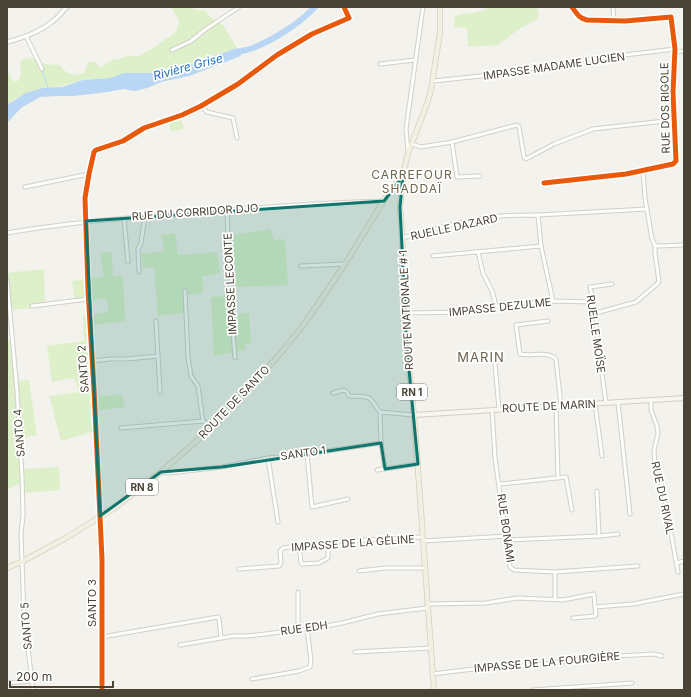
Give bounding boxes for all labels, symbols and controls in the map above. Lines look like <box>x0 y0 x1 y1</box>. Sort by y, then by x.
street label: IMPASSE MADAME LUCIEN <box>482 49 626 83</box>
water label: Rivière Grise <box>151 50 224 83</box>
street label: RUE DOS RIGOLE <box>657 62 673 154</box>
district label: CARREFOUR SHADDAÏ <box>371 167 453 196</box>
street label: RUE DU CORRIDOR DJO <box>131 201 259 223</box>
street label: RUELLE DAZARD <box>409 211 499 243</box>
street label: IMPASSE LECONTE <box>220 233 240 335</box>
street label: ROUTE NATIONALE # 1 <box>396 250 416 370</box>
street label: RUELLE MOÏSE <box>584 294 608 374</box>
street label: IMPASSE DEZULME <box>448 295 552 319</box>
street label: SANTO 2 <box>74 345 92 393</box>
district label: MARIN <box>457 349 505 365</box>
street label: ROUTE DE SANTO <box>196 363 272 441</box>
road number: RN 1 <box>397 384 427 400</box>
street label: ROUTE DE MARIN <box>502 397 596 415</box>
street label: SANTO 4 <box>10 408 28 458</box>
street label: SANTO 1 <box>279 443 327 463</box>
street label: RUE DU RIVAL <box>648 460 678 536</box>
road number: RN 8 <box>126 479 158 495</box>
street label: RUE BONAMI <box>494 493 518 563</box>
street label: IMPASSE DE LA GÉLINE <box>291 532 415 554</box>
street label: SANTO 3 <box>85 579 99 627</box>
street label: SANTO 5 <box>17 601 35 650</box>
street label: RUE EDH <box>279 618 329 638</box>
street label: IMPASSE DE LA FOURGIÈRE <box>473 649 621 675</box>
scale bar <box>10 663 113 689</box>
text: 200 m <box>16 669 52 684</box>

